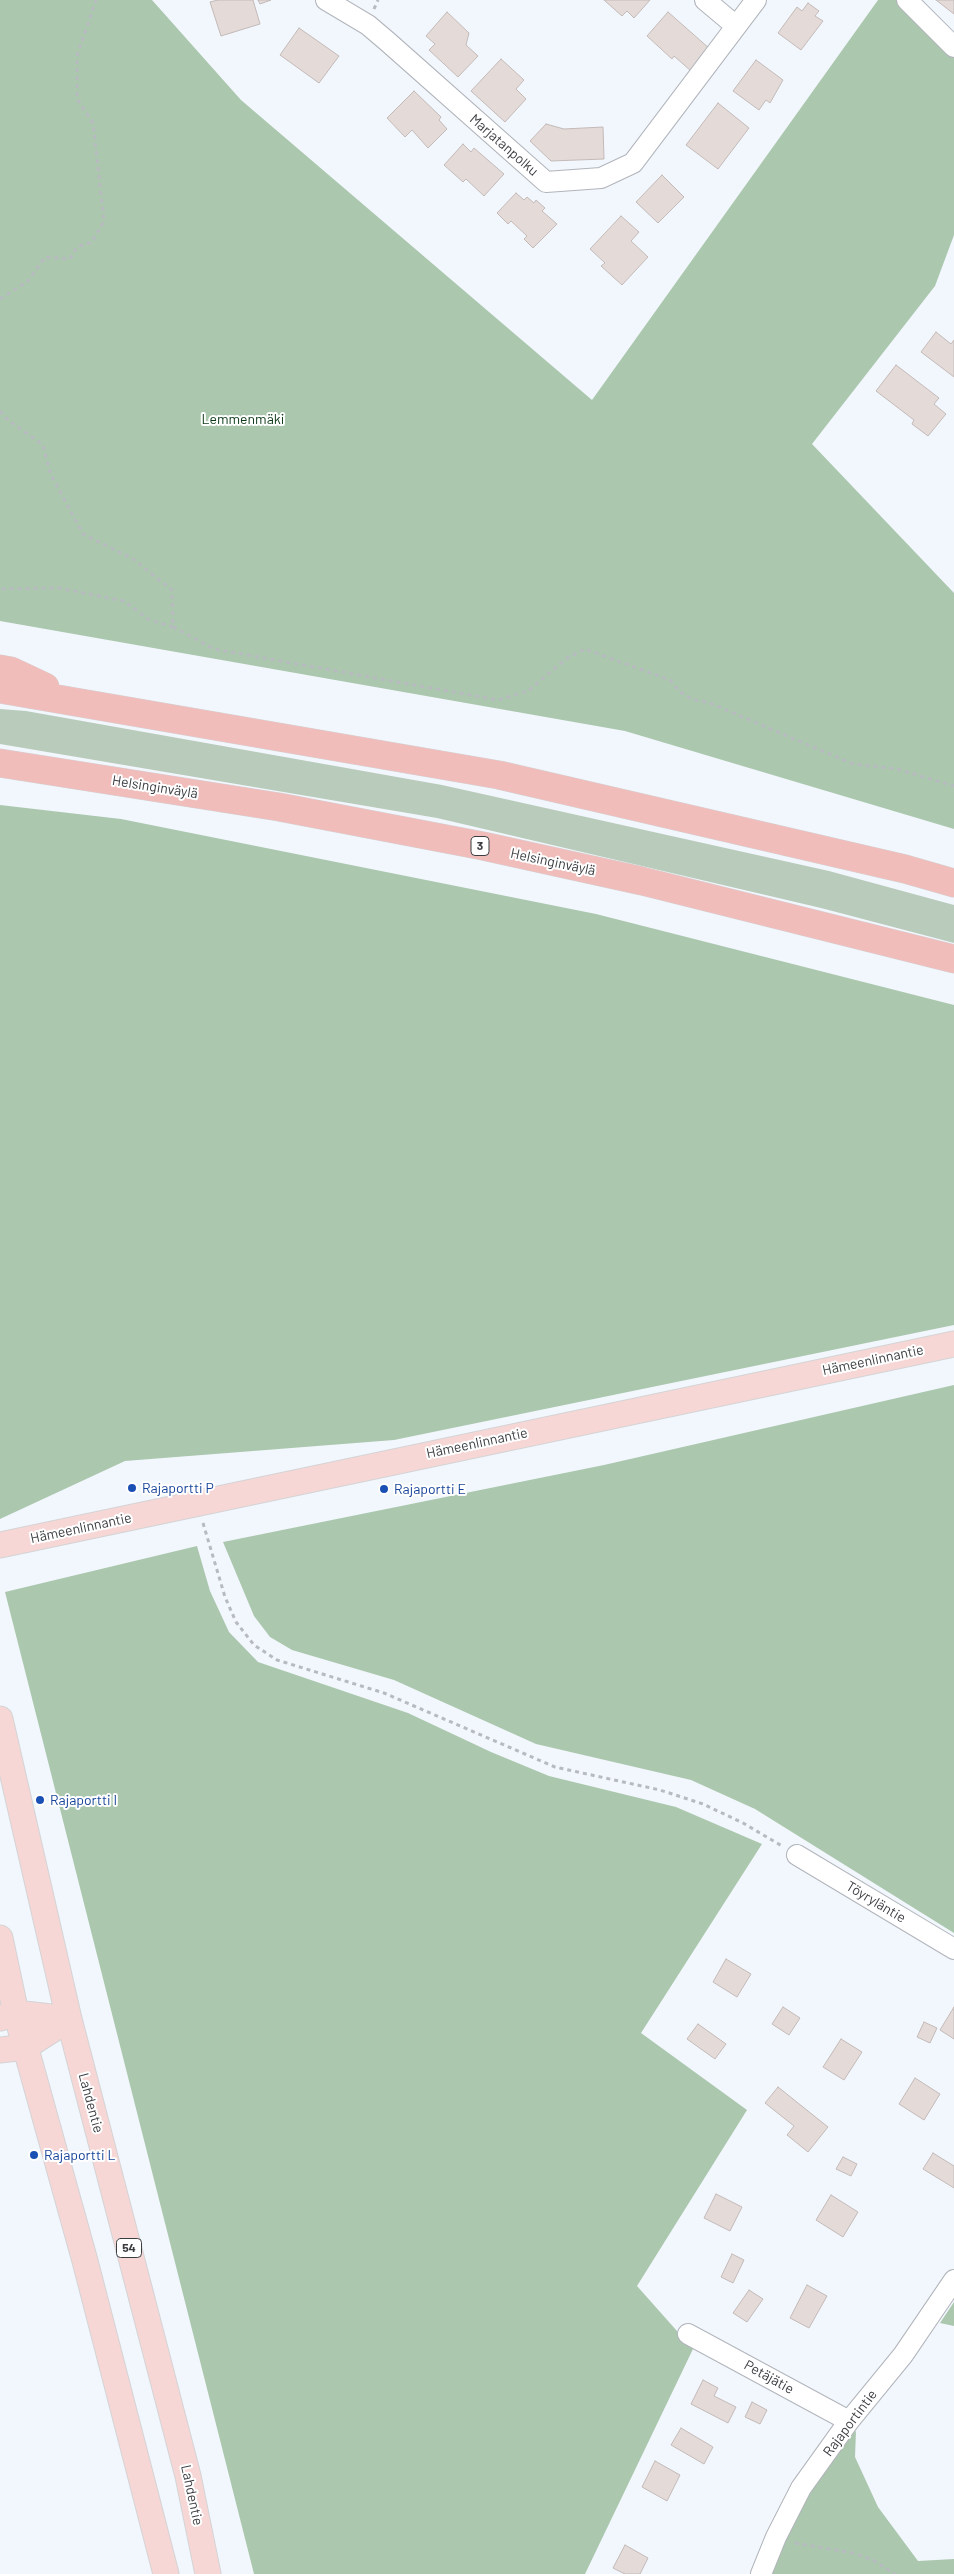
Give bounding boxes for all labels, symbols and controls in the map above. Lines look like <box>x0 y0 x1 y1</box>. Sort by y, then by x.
street label: Marjatanpolku <box>466 111 542 179</box>
park label: Lemmenmäki <box>202 411 284 427</box>
street label: Helsinginväylä <box>111 772 199 802</box>
road number: 3 <box>471 836 489 856</box>
street label: Helsinginväylä <box>509 845 597 879</box>
street label: Hämeenlinnantie <box>821 1341 925 1379</box>
street label: Hämeenlinnantie <box>425 1424 529 1462</box>
place label: Rajaportti P <box>142 1480 214 1496</box>
place label: Rajaportti E <box>394 1481 466 1497</box>
marker: Rajaportti P <box>126 1482 138 1494</box>
marker: Rajaportti E <box>378 1483 390 1495</box>
street label: Hämeenlinnantie <box>29 1509 133 1547</box>
place label: Rajaportti I <box>50 1792 117 1808</box>
marker: Rajaportti I <box>34 1794 46 1806</box>
street label: Töyryläntie <box>843 1878 909 1926</box>
street label: Lahdentie <box>75 2071 107 2135</box>
place label: Rajaportti L <box>44 2147 115 2163</box>
marker: Rajaportti L <box>28 2149 40 2161</box>
road number: 54 <box>116 2238 142 2258</box>
street label: Petäjätie <box>741 2356 797 2398</box>
street label: Rajaportintie <box>819 2386 881 2460</box>
street label: Lahdentie <box>177 2463 207 2527</box>

